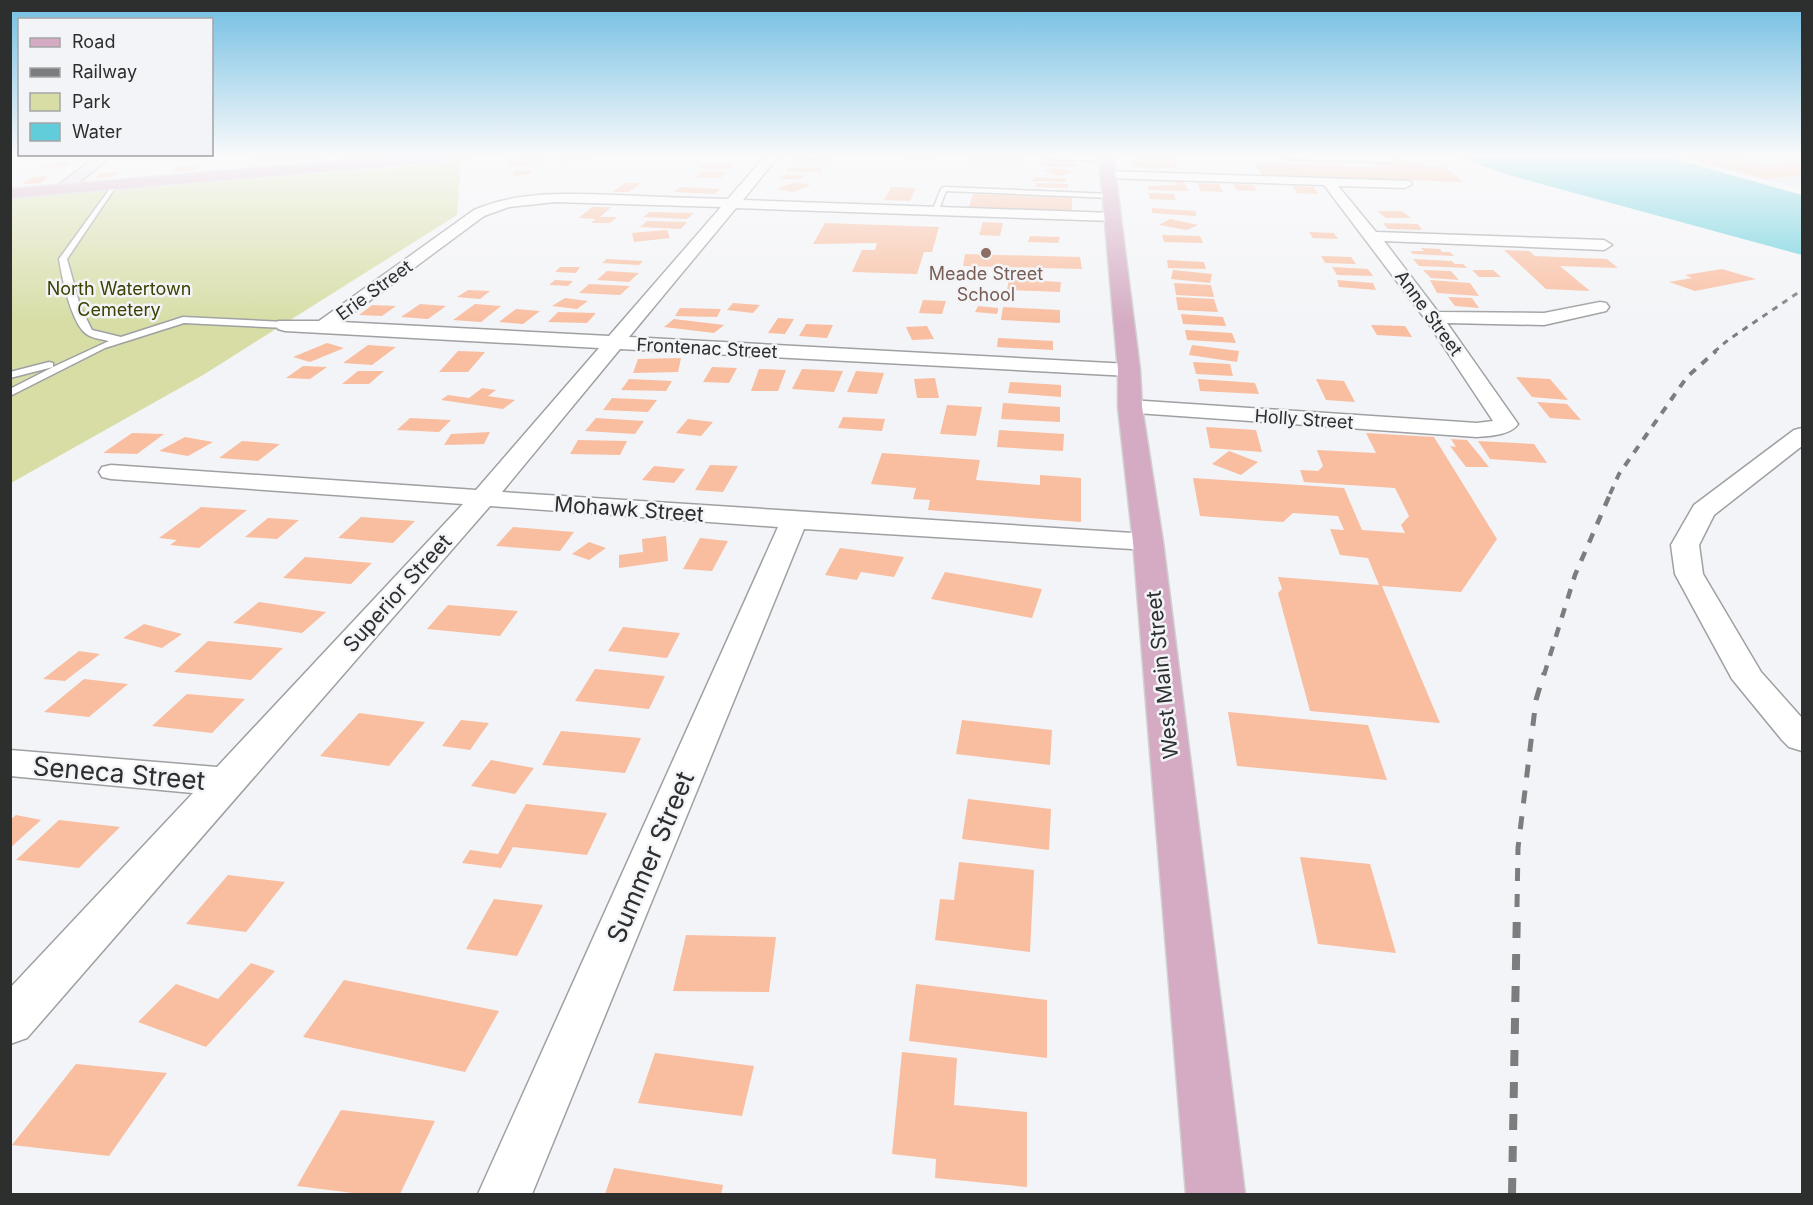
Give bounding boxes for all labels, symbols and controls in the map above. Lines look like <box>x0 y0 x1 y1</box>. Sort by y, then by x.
legend <box>18 18 213 156</box>
text: Road <box>72 31 115 52</box>
text: Railway <box>72 61 137 82</box>
text: Park <box>72 91 111 112</box>
text: Water <box>72 121 122 142</box>
marker: Meade Street School <box>979 246 993 260</box>
street label: Erie Street <box>332 255 416 325</box>
place label: Meade Street School <box>929 263 1043 305</box>
street label: Anne Street <box>1391 266 1467 360</box>
park label: North Watertown Cemetery <box>47 278 191 320</box>
street label: Frontenac Street <box>636 334 778 362</box>
street label: Holly Street <box>1254 405 1354 433</box>
street label: Mohawk Street <box>553 491 705 527</box>
street label: Superior Street <box>338 529 457 657</box>
street label: West Main Street <box>1141 589 1183 760</box>
street label: Seneca Street <box>32 750 206 796</box>
street label: Summer Street <box>600 767 700 947</box>

